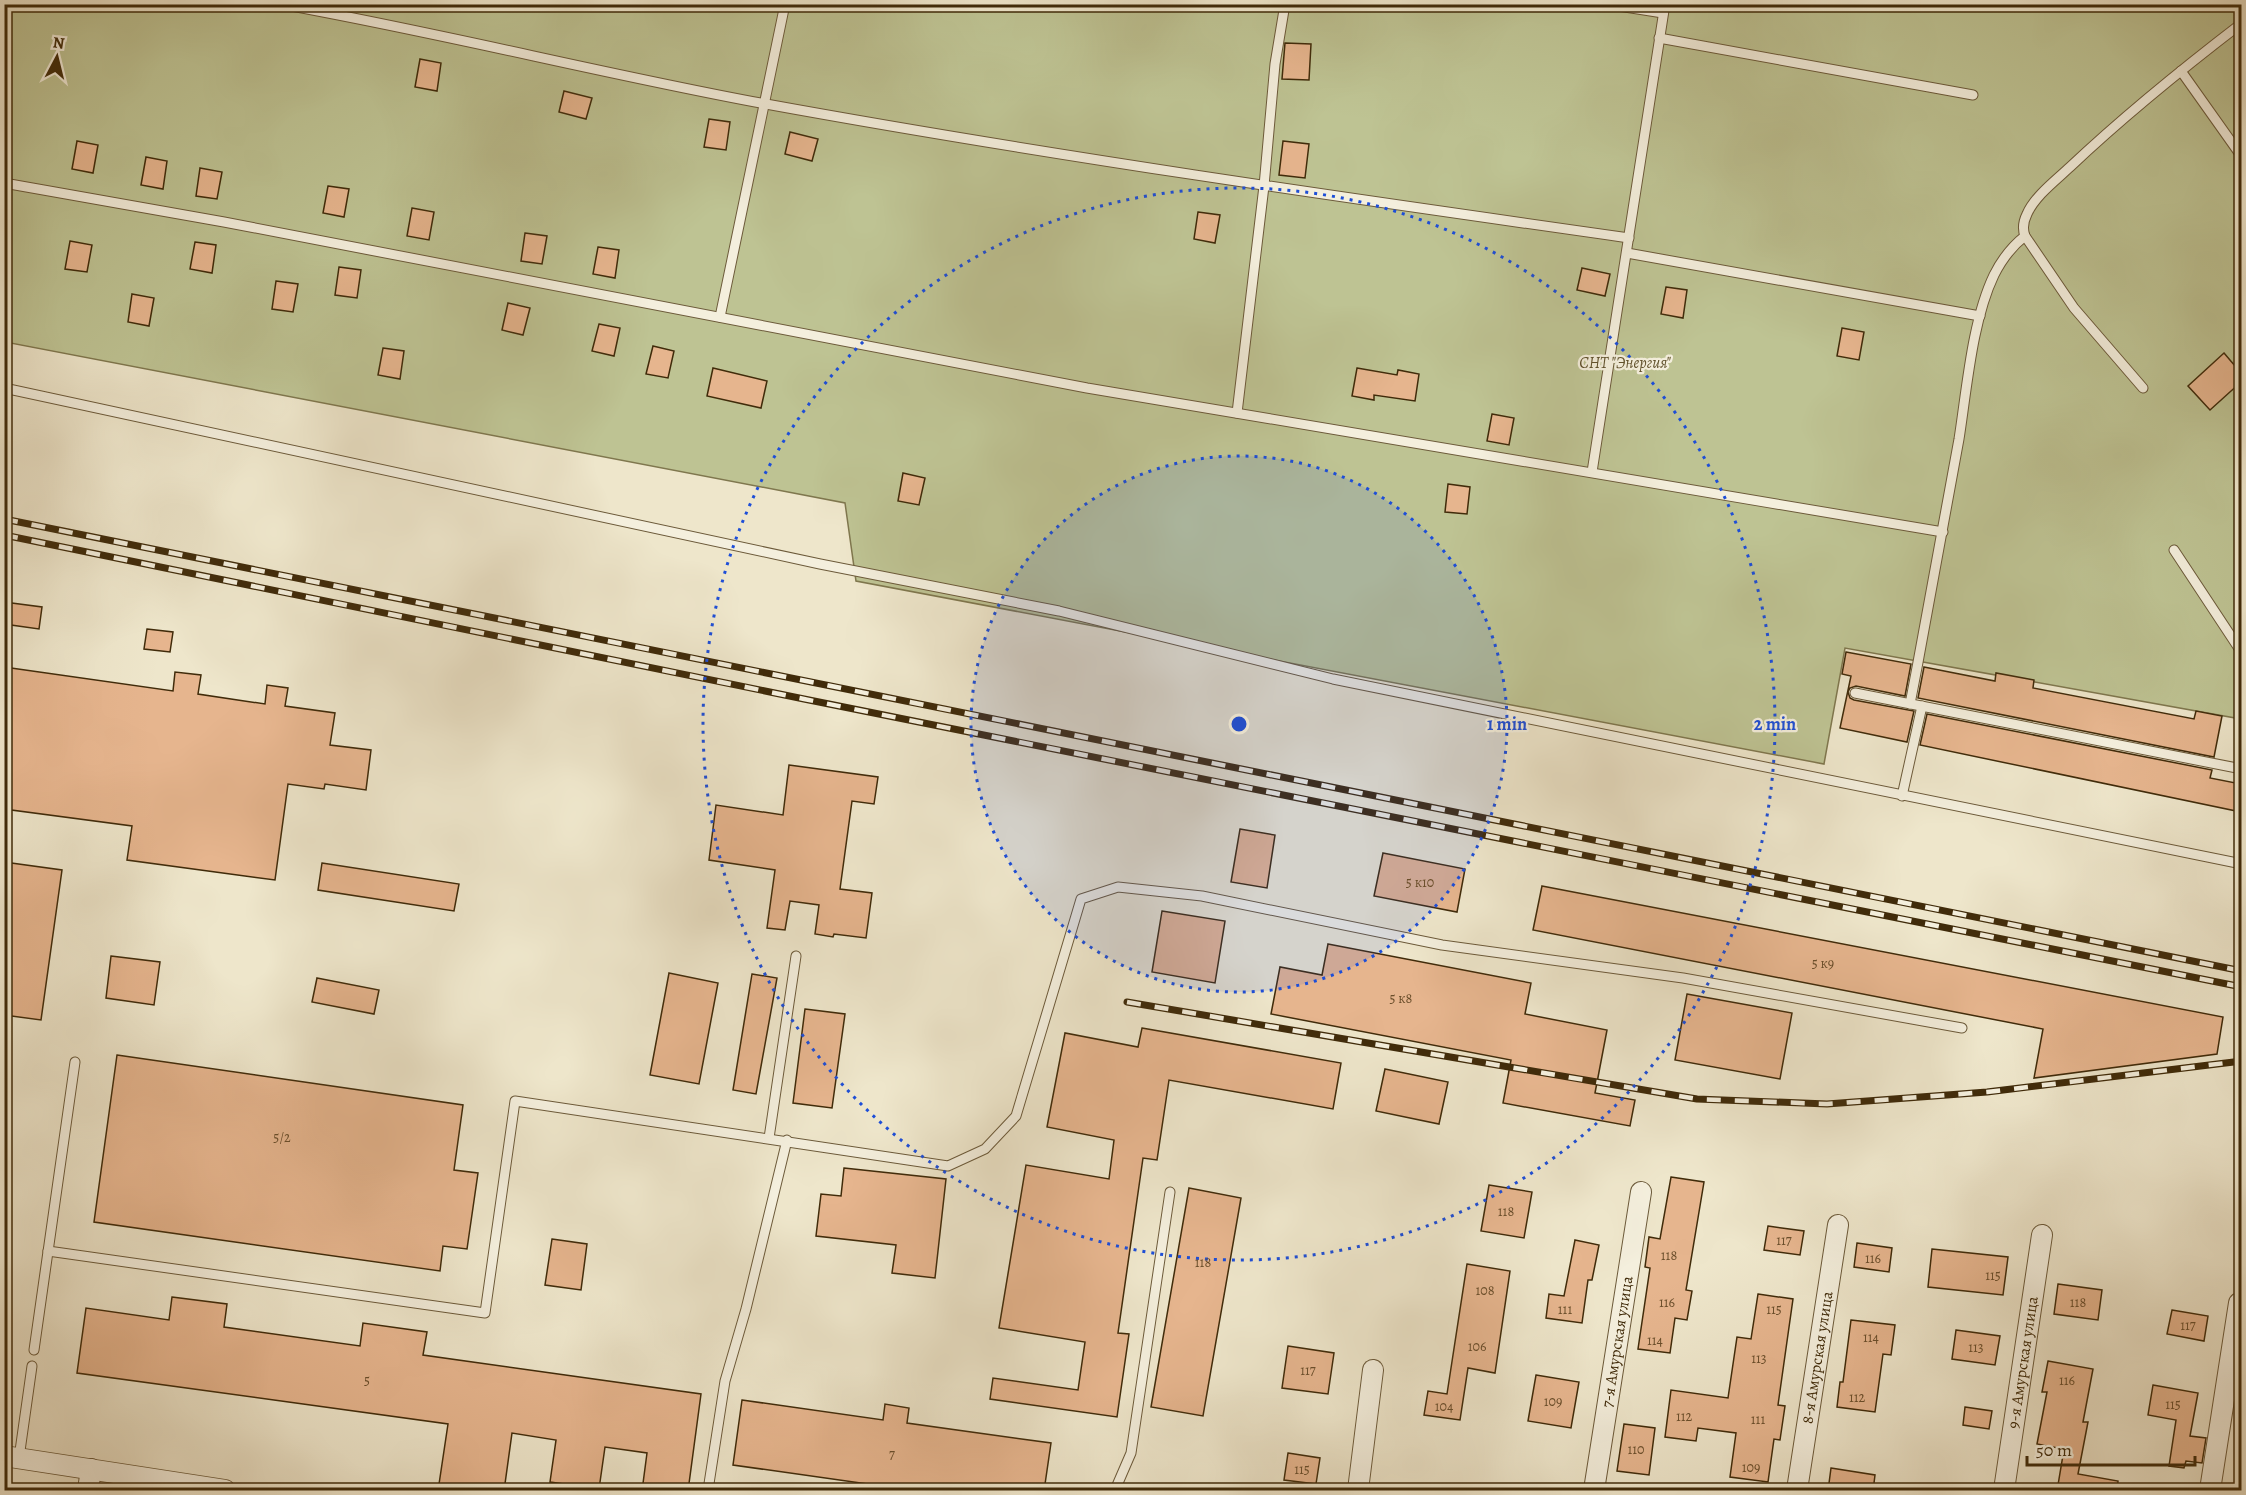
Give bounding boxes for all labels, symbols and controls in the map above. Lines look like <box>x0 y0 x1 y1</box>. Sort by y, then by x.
north arrow <box>27 27 87 87</box>
text: N <box>52 31 66 55</box>
park label: СНТ "Энергия" <box>1579 352 1671 374</box>
text: 1 min <box>1487 712 1527 736</box>
text: 2 min <box>1754 712 1796 736</box>
centre of rings <box>1229 714 1249 734</box>
house number: 5 к10 <box>1406 873 1434 892</box>
house number: 5 к9 <box>1812 954 1834 973</box>
house number: 5 к8 <box>1390 989 1413 1008</box>
house number: 5/2 <box>273 1128 291 1147</box>
house number: 118 <box>1498 1202 1514 1221</box>
house number: 117 <box>1776 1231 1792 1250</box>
house number: 118 <box>1661 1246 1677 1265</box>
house number: 116 <box>1865 1249 1881 1268</box>
house number: 118 <box>1195 1253 1211 1272</box>
house number: 115 <box>1985 1266 2001 1285</box>
street label: 7-я Амурская улица <box>1596 1274 1639 1409</box>
house number: 108 <box>1475 1281 1495 1300</box>
street label: 8-я Амурская улица <box>1796 1289 1839 1425</box>
house number: 116 <box>1659 1293 1675 1312</box>
house number: 118 <box>2070 1293 2086 1312</box>
street label: 9-я Амурская улица <box>2002 1294 2044 1430</box>
house number: 111 <box>1558 1300 1572 1319</box>
house number: 115 <box>1766 1300 1782 1319</box>
house number: 117 <box>2180 1316 2196 1335</box>
house number: 114 <box>1863 1328 1879 1347</box>
house number: 114 <box>1647 1331 1663 1350</box>
house number: 106 <box>1468 1337 1486 1356</box>
house number: 113 <box>1968 1338 1984 1357</box>
house number: 113 <box>1751 1349 1767 1368</box>
house number: 117 <box>1300 1361 1316 1380</box>
house number: 5 <box>364 1371 370 1390</box>
house number: 116 <box>2059 1371 2075 1390</box>
house number: 112 <box>1849 1388 1865 1407</box>
house number: 109 <box>1544 1392 1562 1411</box>
house number: 115 <box>2165 1395 2181 1414</box>
house number: 104 <box>1435 1397 1453 1416</box>
house number: 112 <box>1676 1407 1692 1426</box>
house number: 111 <box>1751 1410 1765 1429</box>
scale bar <box>2027 1429 2195 1467</box>
text: 50 m <box>2036 1438 2072 1462</box>
house number: 110 <box>1627 1440 1645 1459</box>
house number: 7 <box>889 1445 895 1464</box>
house number: 109 <box>1742 1458 1760 1477</box>
house number: 115 <box>1294 1460 1310 1479</box>

